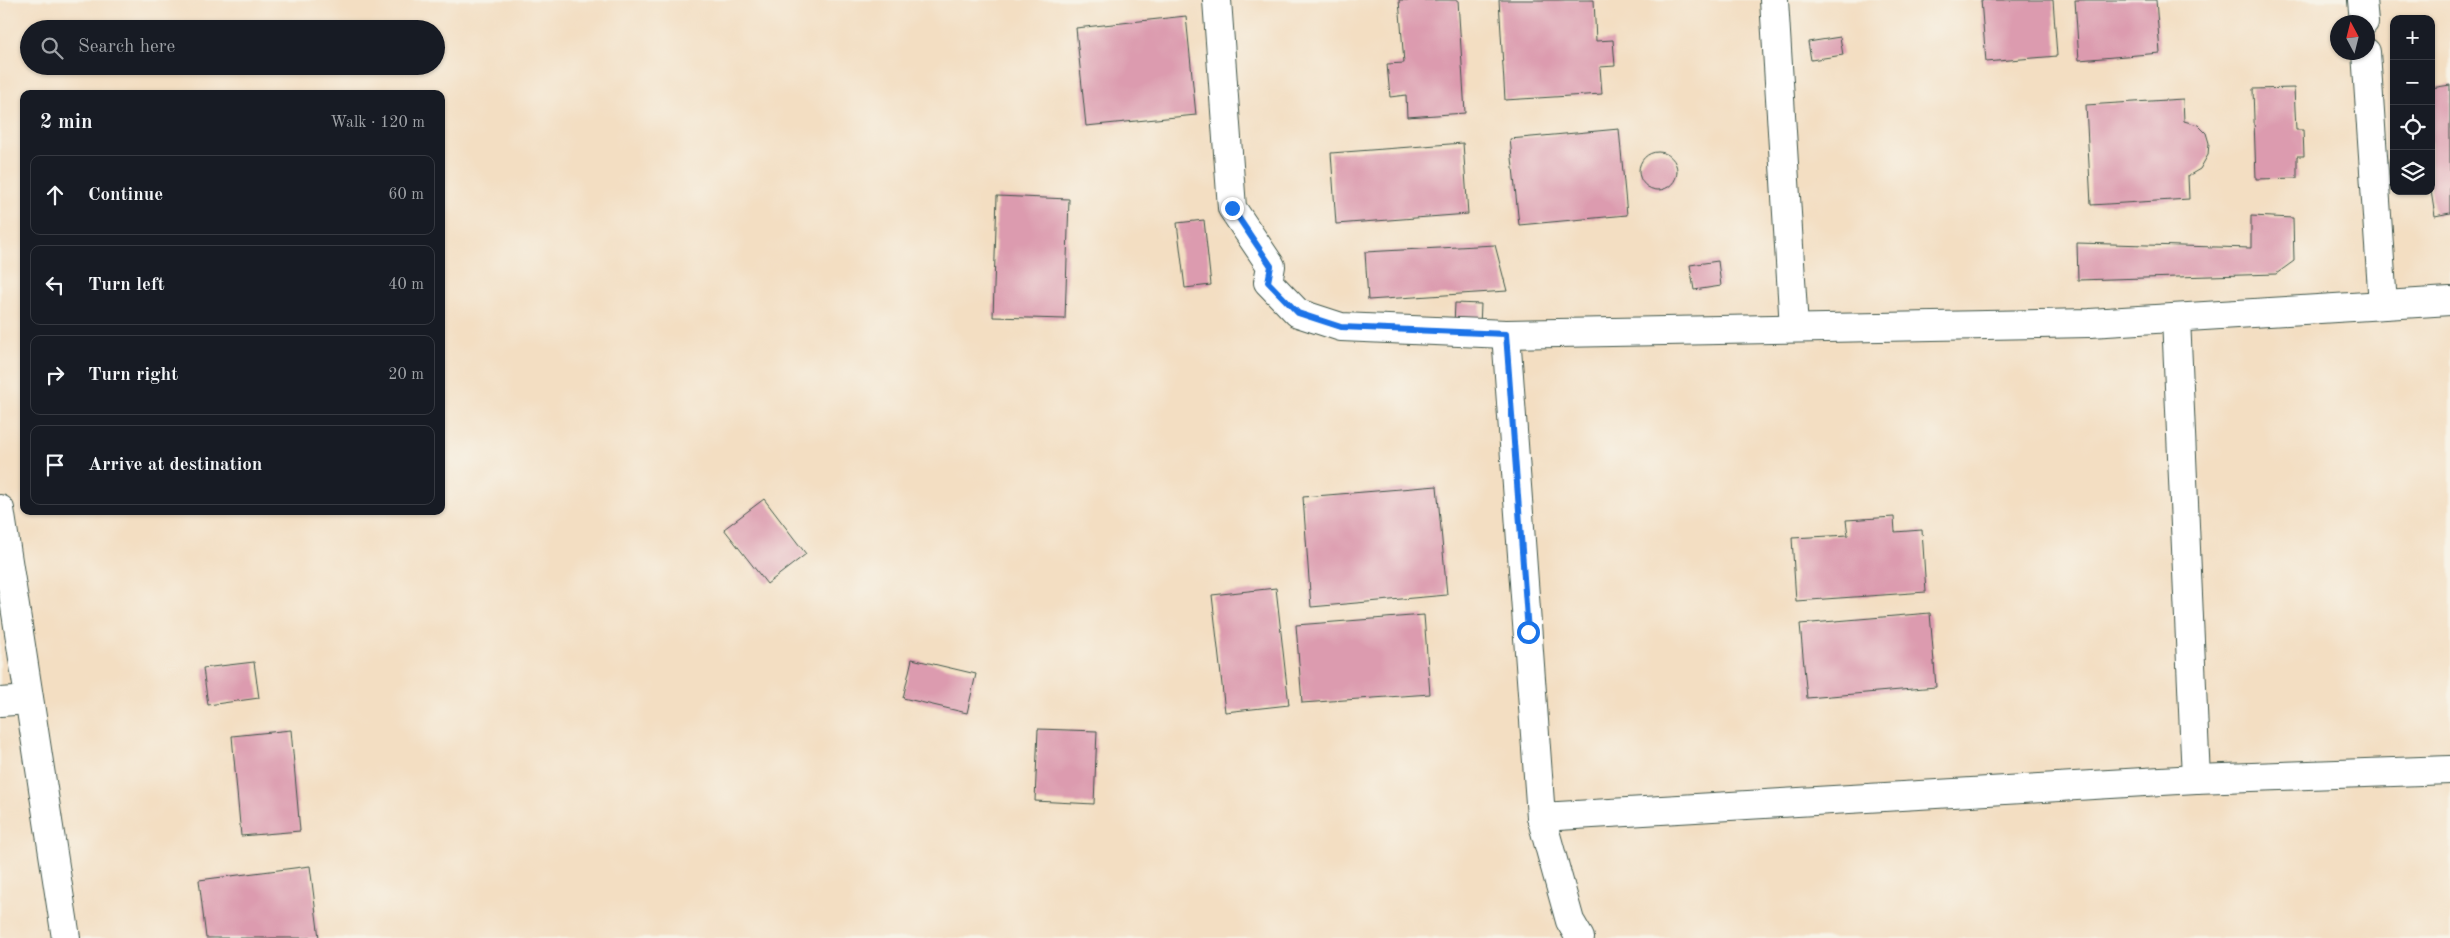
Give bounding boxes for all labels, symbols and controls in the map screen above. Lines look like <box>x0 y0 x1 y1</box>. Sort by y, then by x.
north arrow <box>2330 15 2375 60</box>
map controls <box>2390 15 2435 195</box>
button: + <box>2390 15 2435 60</box>
search box <box>20 20 445 75</box>
icon: search <box>38 34 66 62</box>
text: Search here <box>78 38 175 57</box>
button: − <box>2390 60 2435 105</box>
button: locate <box>2390 105 2435 150</box>
text: 2 min <box>40 112 93 133</box>
text: Walk · 120 m <box>330 115 425 131</box>
button: layers <box>2390 150 2435 195</box>
icon: ahead <box>41 181 69 209</box>
text: Continue <box>88 186 163 205</box>
text: 60 m <box>388 187 424 203</box>
route end <box>1221 197 1244 220</box>
icon: left <box>41 271 69 299</box>
text: Turn left <box>88 276 165 295</box>
text: 40 m <box>388 277 424 293</box>
icon: right <box>41 361 69 389</box>
text: Turn right <box>88 366 178 385</box>
text: 20 m <box>388 367 424 383</box>
icon: arrive <box>41 451 69 479</box>
text: Arrive at destination <box>88 456 262 475</box>
route start <box>1517 621 1540 644</box>

